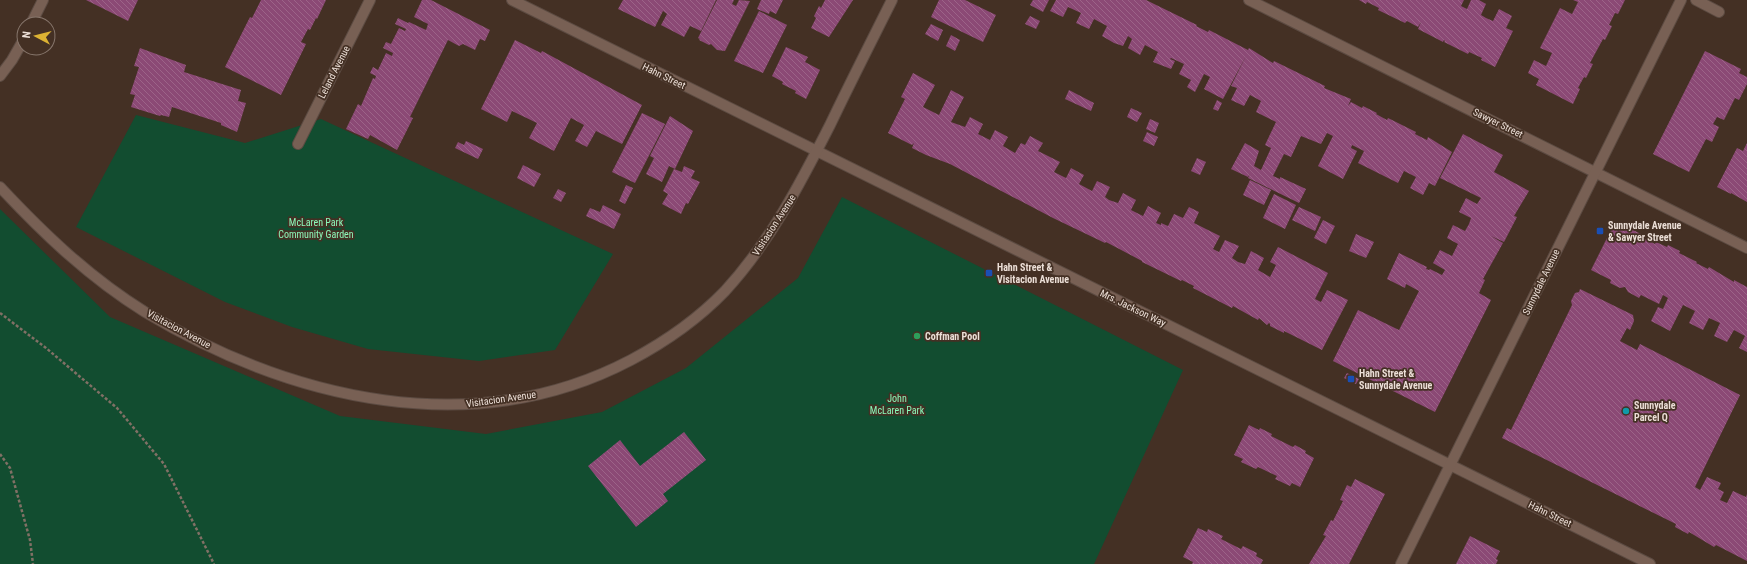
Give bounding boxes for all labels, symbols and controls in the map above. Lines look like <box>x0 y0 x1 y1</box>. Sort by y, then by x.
north arrow <box>16 16 56 56</box>
text: N <box>20 30 33 39</box>
street label: Leland Avenue <box>316 44 352 100</box>
street label: Hahn Street <box>641 61 687 91</box>
street label: Sawyer Street <box>1471 106 1525 140</box>
street label: Visitacion Avenue <box>750 192 798 258</box>
park label: McLaren Park Community Garden <box>278 217 354 240</box>
place label: Sunnydale Avenue & Sawyer Street <box>1608 220 1682 243</box>
marker: Sunnydale Avenue & Sawyer Street <box>1595 226 1605 236</box>
street label: Sunnydale Avenue <box>1520 247 1562 317</box>
place label: Hahn Street & Visitacion Avenue <box>997 262 1069 285</box>
marker: Hahn Street & Visitacion Avenue <box>984 268 994 278</box>
street label: Mrs. Jackson Way <box>1098 287 1168 329</box>
street label: Visitacion Avenue <box>145 308 213 351</box>
marker: Coffman Pool <box>912 331 922 341</box>
place label: Coffman Pool <box>925 331 980 342</box>
place label: Hahn Street & Sunnydale Avenue <box>1359 368 1433 391</box>
marker: Hahn Street & Sunnydale Avenue <box>1346 374 1356 384</box>
street label: Visitacion Avenue <box>465 389 537 409</box>
park label: John McLaren Park <box>870 393 925 416</box>
place label: Sunnydale Parcel Q <box>1634 400 1676 423</box>
marker: Sunnydale Parcel Q <box>1621 406 1631 416</box>
street label: Hahn Street <box>1527 499 1573 529</box>

